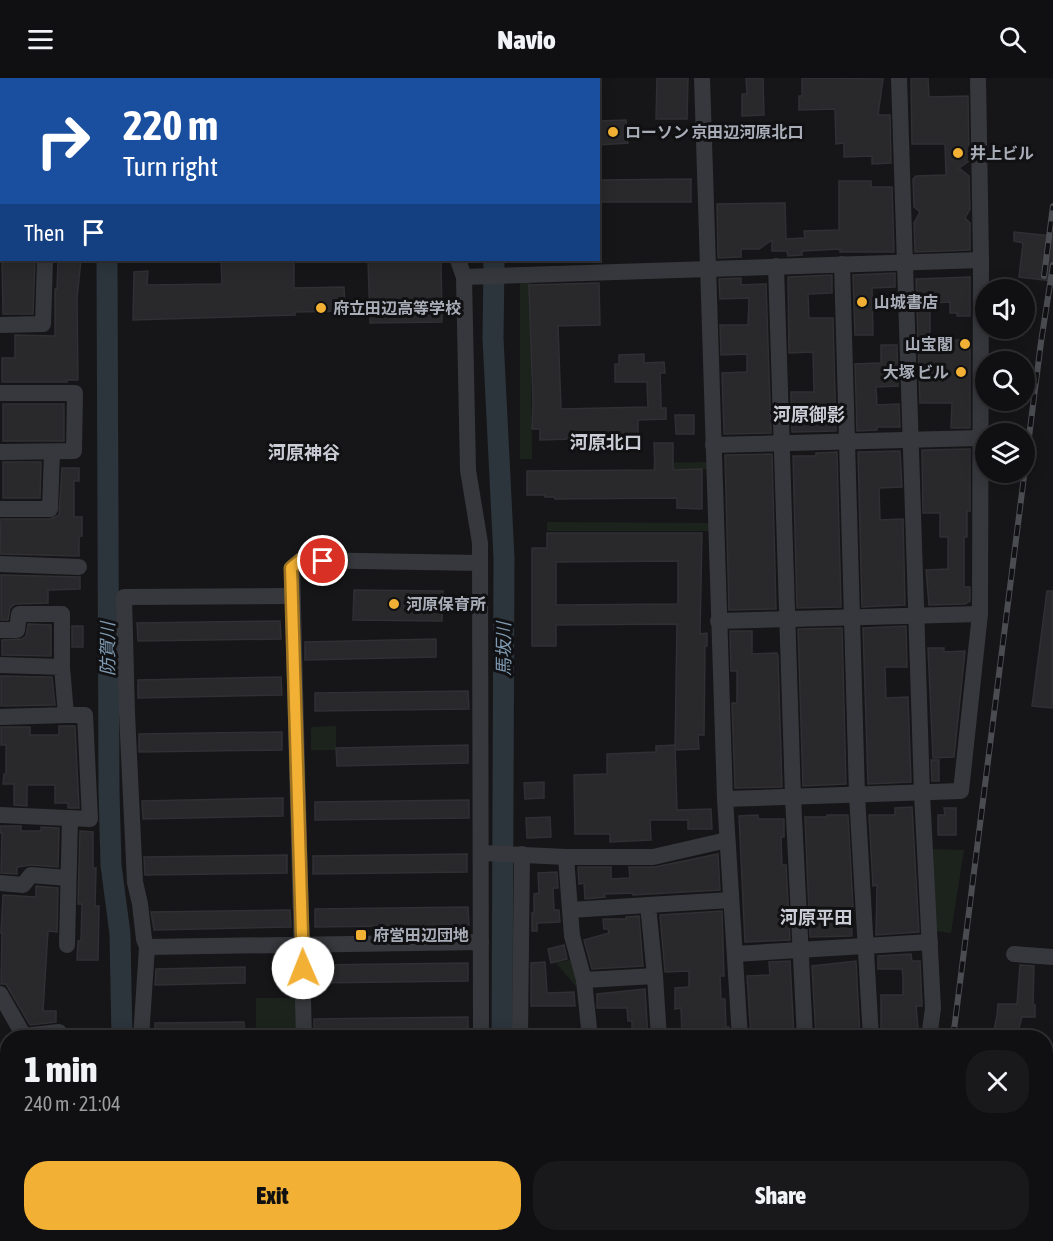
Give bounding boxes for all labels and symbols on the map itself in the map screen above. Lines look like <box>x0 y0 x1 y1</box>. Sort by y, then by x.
place label: ローソン 京田辺河原北口 <box>625 123 803 141</box>
marker: ローソン 京田辺河原北口 <box>606 125 620 139</box>
place label: 井上ビル <box>970 144 1034 162</box>
marker: 井上ビル <box>951 146 965 160</box>
place label: 山城書店 <box>874 293 938 311</box>
marker: 山城書店 <box>855 295 869 309</box>
place label: 府立田辺高等学校 <box>333 299 461 317</box>
marker: 府立田辺高等学校 <box>314 301 328 315</box>
place label: 山宝閣 <box>905 335 953 353</box>
marker: 山宝閣 <box>958 337 972 351</box>
place label: 大塚 ビル <box>883 363 949 381</box>
marker: 大塚 ビル <box>954 365 968 379</box>
district label: 河原御影 <box>773 404 845 425</box>
district label: 河原北口 <box>570 432 642 453</box>
district label: 河原神谷 <box>268 442 340 463</box>
pin <box>297 535 348 586</box>
place label: 河原保育所 <box>406 595 486 613</box>
marker: 河原保育所 <box>387 597 401 611</box>
water label: 防賀川 <box>97 620 118 676</box>
water label: 馬坂川 <box>493 620 514 676</box>
district label: 河原平田 <box>780 907 852 928</box>
place label: 府営田辺団地 <box>373 926 469 944</box>
marker: 府営田辺団地 <box>354 928 368 942</box>
position arrow <box>271 936 335 1000</box>

